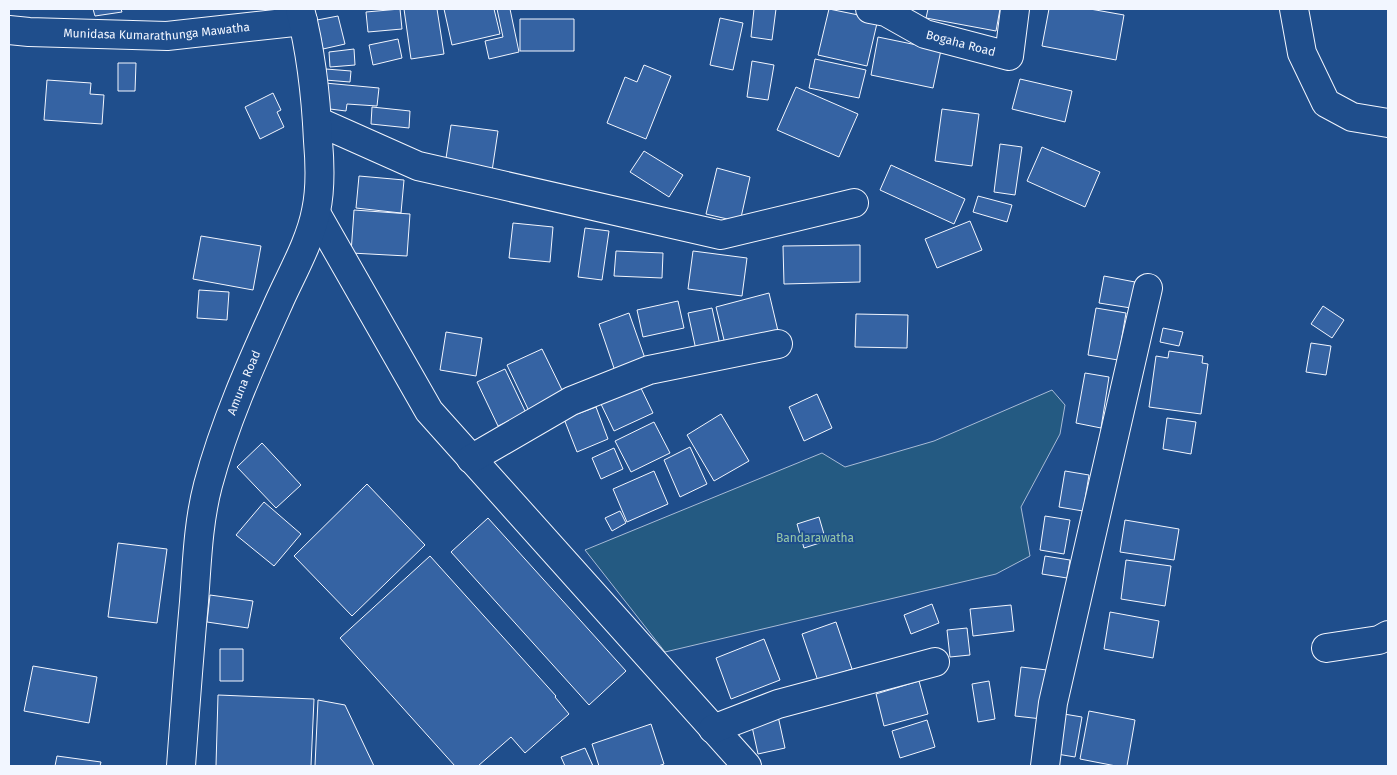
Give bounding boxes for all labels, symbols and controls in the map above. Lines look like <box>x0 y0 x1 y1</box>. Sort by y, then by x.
street label: Munidasa Kumarathunga Mawatha <box>63 20 251 43</box>
street label: Bogaha Road <box>924 28 997 59</box>
street label: Amuna Road <box>224 348 263 417</box>
park label: Bandarawatha <box>776 531 854 545</box>

